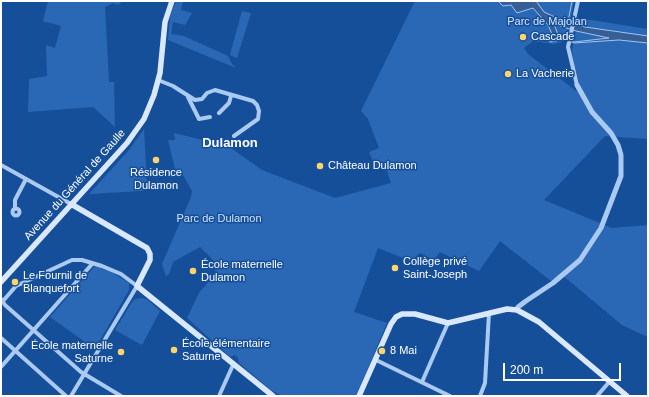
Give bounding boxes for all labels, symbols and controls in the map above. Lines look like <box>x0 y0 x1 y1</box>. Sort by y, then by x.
park label: Parc de Majolan <box>507 15 587 29</box>
place label: Cascade <box>531 30 574 44</box>
marker: Cascade <box>518 32 528 42</box>
place label: La Vacherie <box>516 67 574 81</box>
marker: La Vacherie <box>503 69 513 79</box>
street label: Avenue du Général de Gaulle <box>22 127 128 243</box>
district label: Dulamon <box>202 135 258 151</box>
marker: Résidence Dulamon <box>151 155 161 165</box>
place label: Château Dulamon <box>328 159 417 173</box>
marker: Château Dulamon <box>315 161 325 171</box>
place label: Résidence Dulamon <box>130 166 182 192</box>
park label: Parc de Dulamon <box>177 212 261 226</box>
place label: Collège privé Saint-Joseph <box>403 255 467 281</box>
place label: École maternelle Dulamon <box>201 258 283 284</box>
marker: Collège privé Saint-Joseph <box>390 263 400 273</box>
marker: École maternelle Dulamon <box>188 266 198 276</box>
place label: Le Fournil de Blanquefort <box>23 269 87 295</box>
marker: Le Fournil de Blanquefort <box>10 277 20 287</box>
place label: École élémentaire Saturne <box>182 337 270 363</box>
place label: École maternelle Saturne <box>31 339 113 365</box>
place label: 8 Mai <box>390 344 417 358</box>
marker: École élémentaire Saturne <box>169 345 179 355</box>
marker: 8 Mai <box>377 346 387 356</box>
marker: École maternelle Saturne <box>116 347 126 357</box>
scale bar <box>505 355 623 381</box>
text: 200 m <box>510 363 543 377</box>

